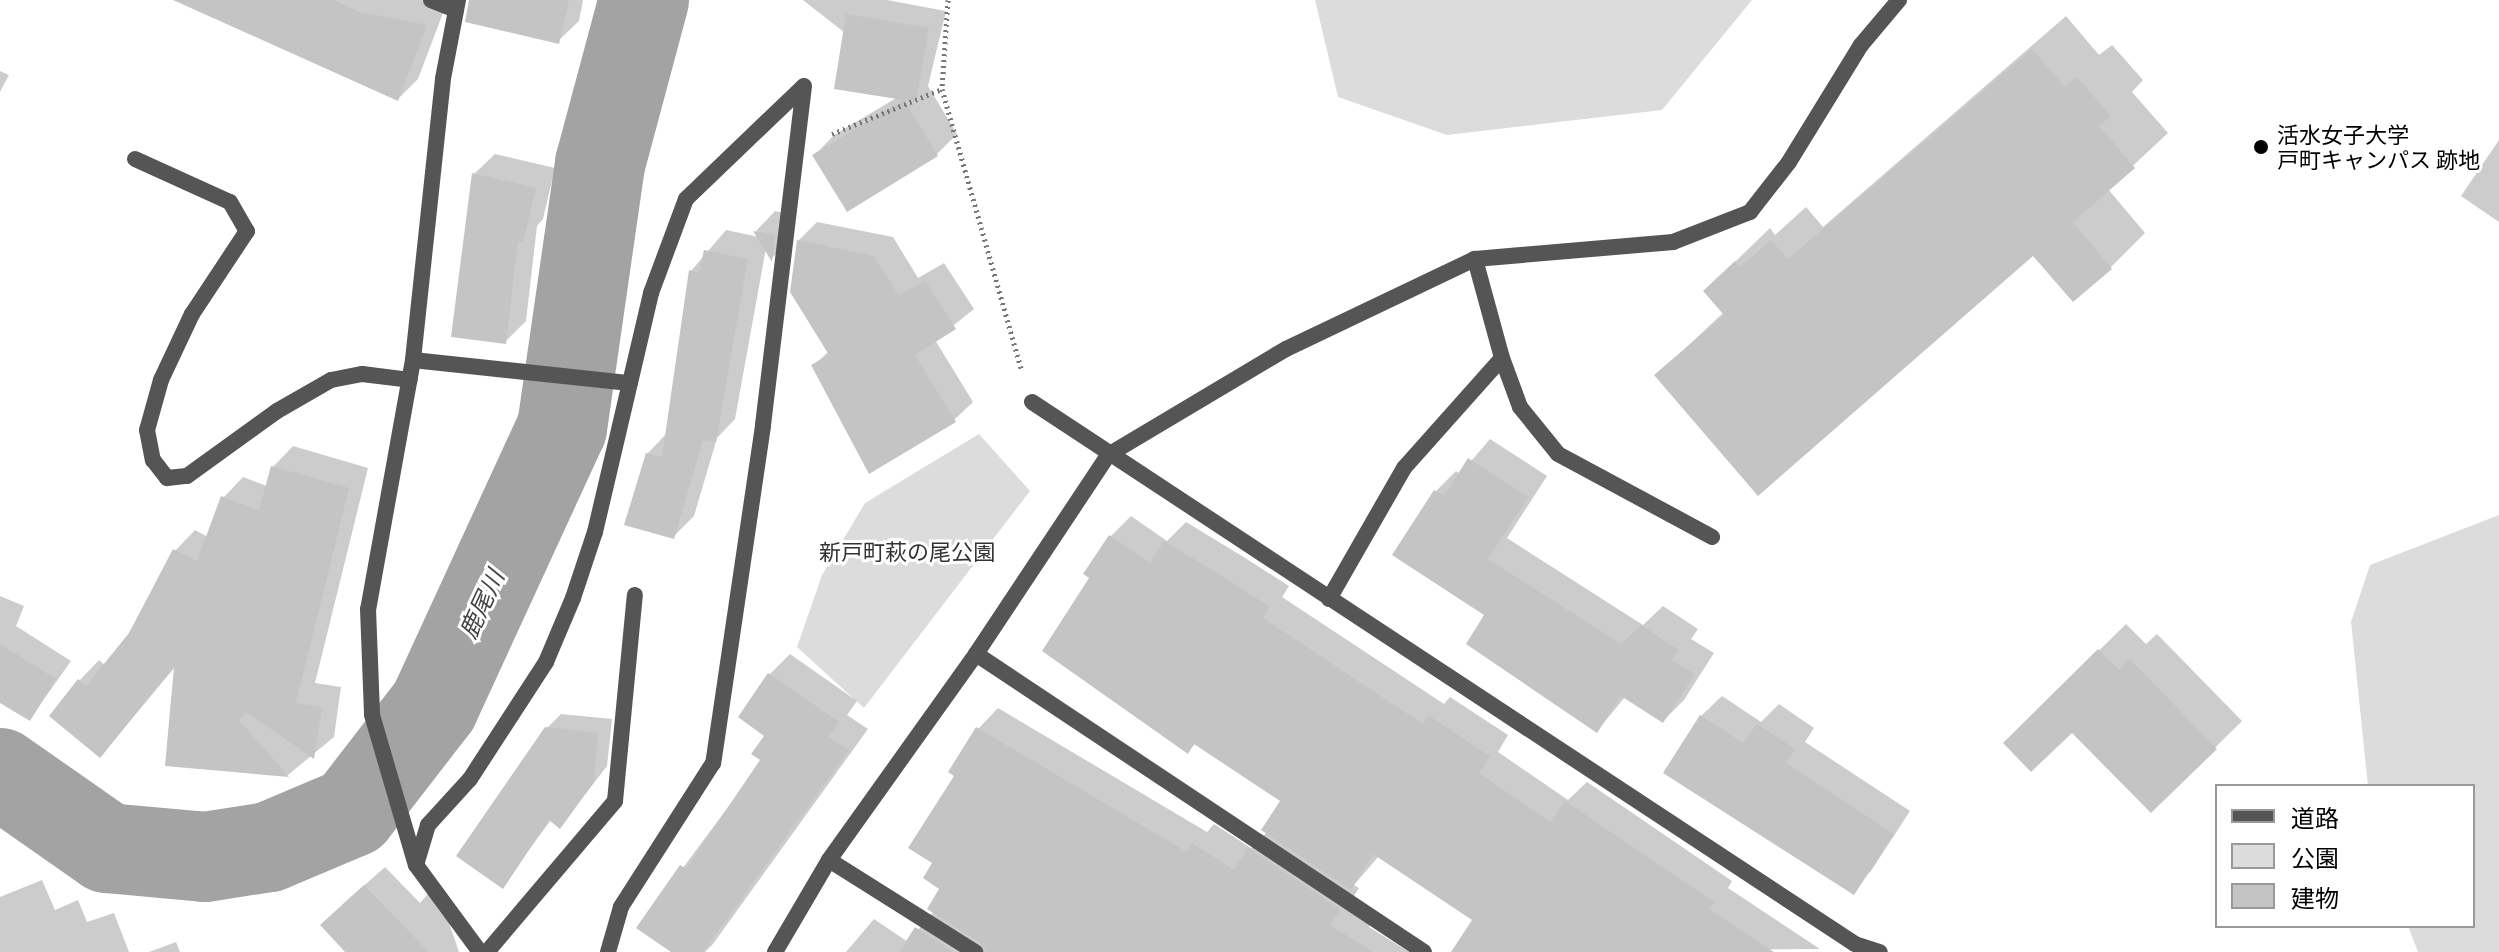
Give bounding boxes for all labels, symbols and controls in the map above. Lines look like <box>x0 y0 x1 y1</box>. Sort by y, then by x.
place label: 活水女子大学 戸町キャンパス 跡地 <box>2277 121 2480 172</box>
marker: 活水女子大学 戸町キャンパス 跡地 <box>2252 138 2270 156</box>
park label: 新戸町萩の尾公園 <box>819 539 995 565</box>
water label: 鹿尾川 <box>453 565 509 643</box>
legend <box>2215 784 2475 928</box>
text: 道路 <box>2291 803 2339 832</box>
text: 公園 <box>2291 843 2339 872</box>
text: 建物 <box>2291 883 2339 912</box>

